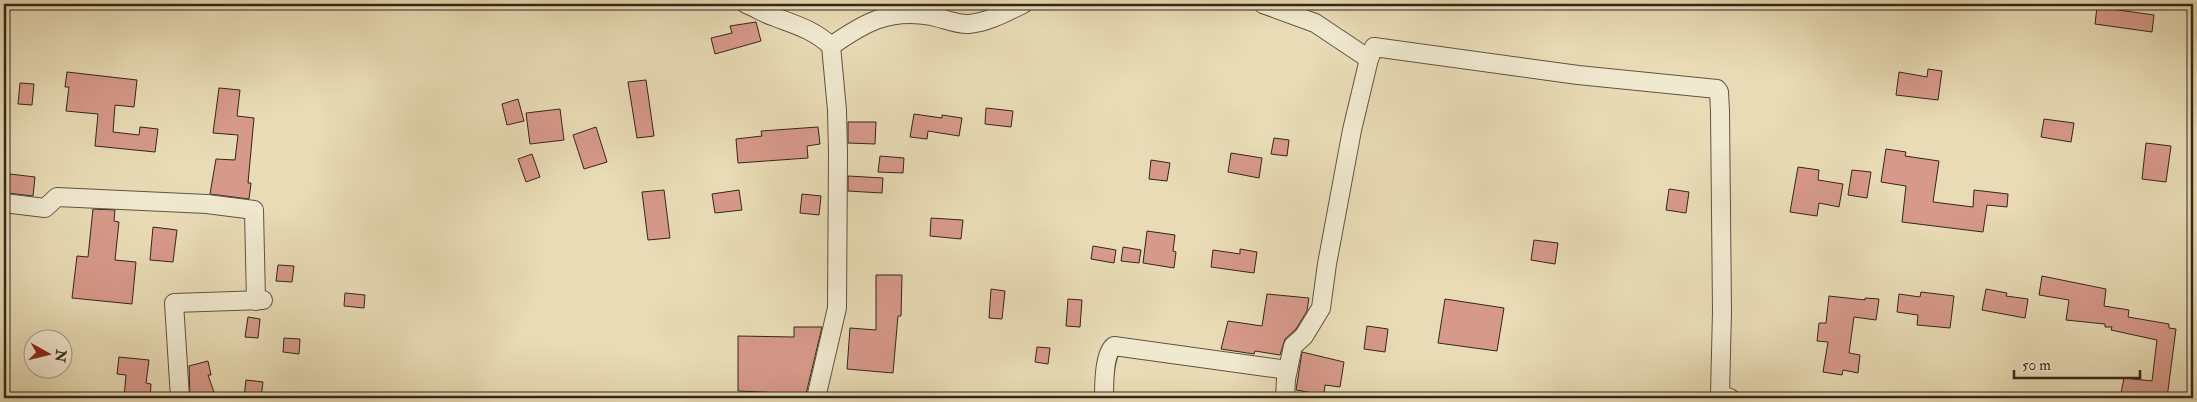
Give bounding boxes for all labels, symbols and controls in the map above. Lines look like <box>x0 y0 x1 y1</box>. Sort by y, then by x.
north arrow <box>22 330 72 380</box>
text: N <box>51 347 70 364</box>
scale bar <box>2014 347 2141 379</box>
text: 50 m <box>2022 356 2051 375</box>

